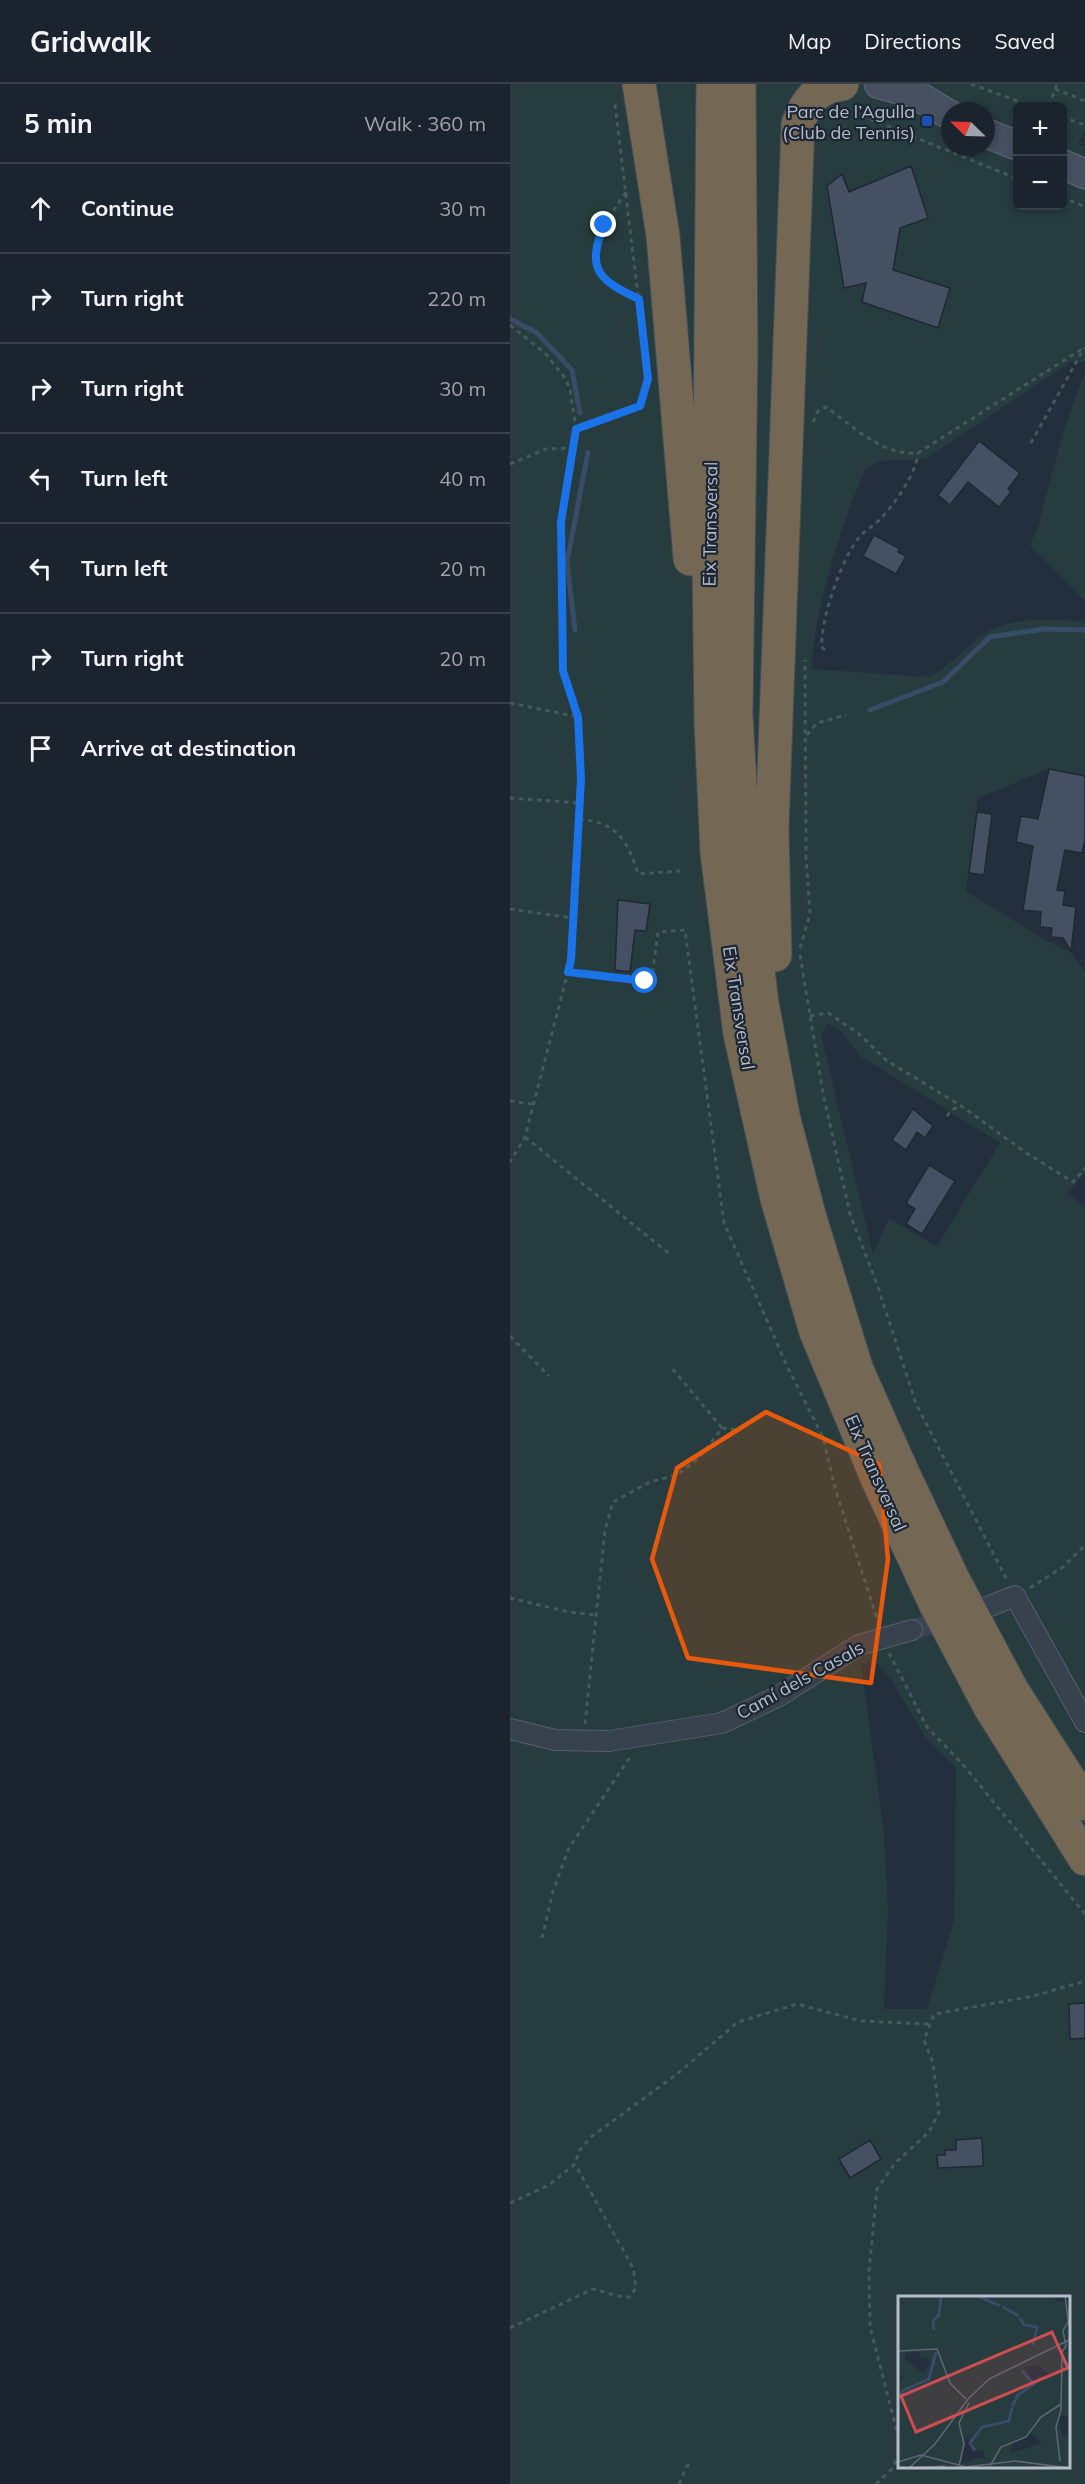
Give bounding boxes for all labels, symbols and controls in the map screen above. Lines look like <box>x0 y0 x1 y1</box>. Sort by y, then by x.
text: Gridwalk <box>30 24 151 59</box>
text: Map <box>788 28 831 54</box>
text: Directions <box>864 28 961 54</box>
text: Saved <box>994 28 1055 54</box>
place label: Parc de l’Agulla (Club de Tennis) <box>782 100 915 144</box>
north arrow <box>941 102 995 156</box>
map controls <box>1013 102 1067 210</box>
button: + <box>1013 102 1067 156</box>
text: 5 min <box>24 107 93 140</box>
text: Walk · 360 m <box>364 111 486 136</box>
marker: Parc de l’Agulla (Club de Tennis) <box>920 114 934 128</box>
button: − <box>1013 156 1067 210</box>
icon: ahead <box>24 192 57 225</box>
text: Continue <box>81 194 174 222</box>
text: 30 m <box>439 196 486 221</box>
route end <box>590 211 616 237</box>
icon: right <box>24 282 57 315</box>
text: Turn right <box>81 284 184 312</box>
text: 220 m <box>427 286 486 311</box>
icon: right <box>24 372 57 405</box>
text: Turn right <box>81 374 184 402</box>
text: 30 m <box>439 376 486 401</box>
street label: Eix Transversal <box>697 461 723 587</box>
icon: left <box>24 462 57 495</box>
text: Turn left <box>81 464 168 492</box>
text: 40 m <box>439 466 486 491</box>
icon: left <box>24 552 57 585</box>
text: Turn left <box>81 554 168 582</box>
text: 20 m <box>439 556 486 581</box>
icon: right <box>24 642 57 675</box>
text: Turn right <box>81 644 184 672</box>
text: 20 m <box>439 646 486 671</box>
icon: arrive <box>24 732 57 765</box>
text: Arrive at destination <box>81 734 296 762</box>
street label: Eix Transversal <box>718 945 760 1071</box>
route start <box>631 967 657 993</box>
street label: Eix Transversal <box>840 1411 912 1535</box>
street label: Camí dels Casals <box>732 1636 868 1724</box>
inset map <box>898 2296 1070 2469</box>

